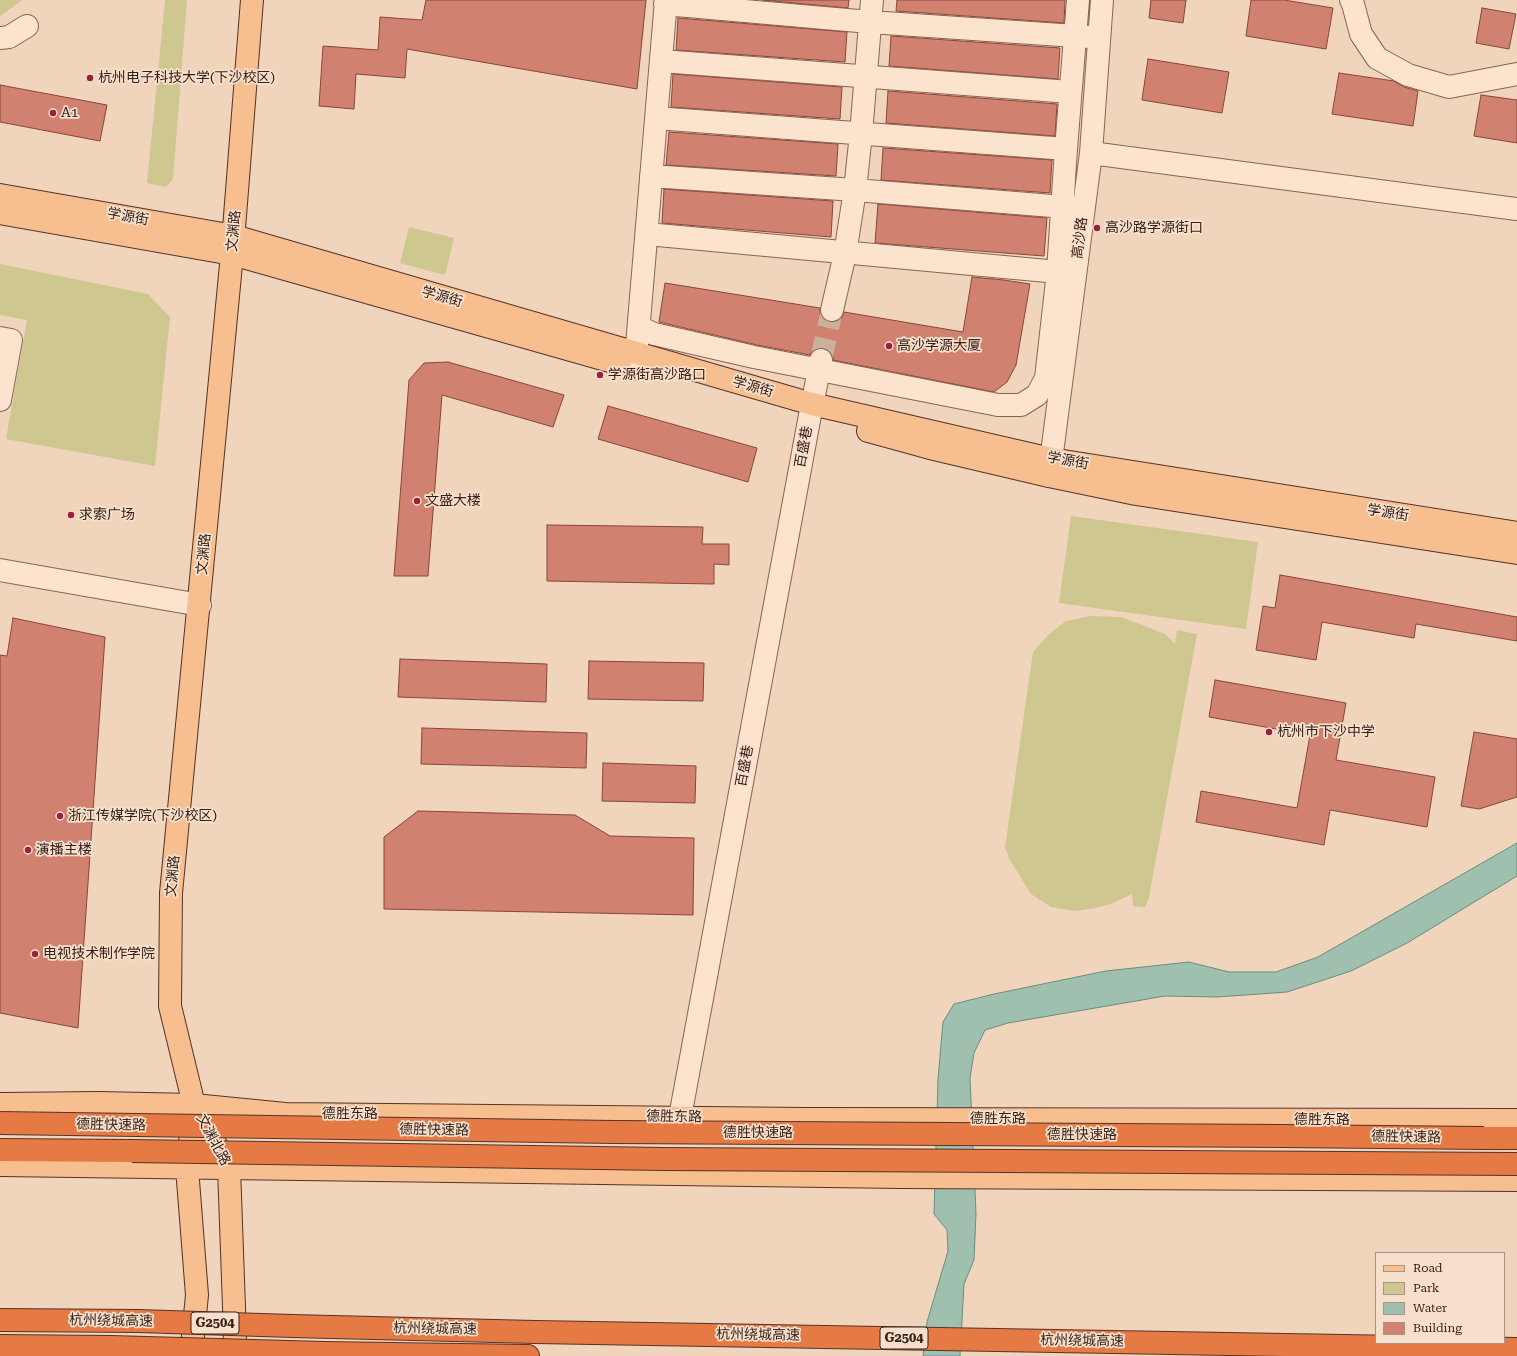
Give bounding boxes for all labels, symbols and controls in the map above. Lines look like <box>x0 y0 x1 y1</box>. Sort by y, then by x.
place label: 杭州电子科技大学(下沙校区) <box>98 70 275 86</box>
marker: 杭州电子科技大学(下沙校区) <box>85 73 95 83</box>
place label: A1 <box>61 105 79 121</box>
marker: A1 <box>48 108 58 118</box>
street label: 学源街 <box>106 205 150 229</box>
street label: 文渊路 <box>224 209 244 253</box>
street label: 高沙路 <box>1069 216 1091 260</box>
place label: 高沙路学源街口 <box>1105 220 1203 236</box>
marker: 高沙路学源街口 <box>1092 223 1102 233</box>
street label: 学源街 <box>419 283 465 311</box>
place label: 高沙学源大厦 <box>897 338 981 354</box>
marker: 高沙学源大厦 <box>884 341 894 351</box>
place label: 学源街高沙路口 <box>608 367 706 383</box>
marker: 学源街高沙路口 <box>595 370 605 380</box>
street label: 学源街 <box>730 373 776 401</box>
street label: 百盛巷 <box>792 425 816 469</box>
street label: 学源街 <box>1046 449 1090 473</box>
place label: 文盛大楼 <box>425 493 481 509</box>
marker: 文盛大楼 <box>412 496 422 506</box>
street label: 学源街 <box>1366 501 1410 525</box>
place label: 求索广场 <box>79 507 135 523</box>
marker: 求索广场 <box>66 510 76 520</box>
street label: 文渊路 <box>194 532 214 576</box>
place label: 杭州市下沙中学 <box>1277 724 1375 740</box>
marker: 杭州市下沙中学 <box>1264 727 1274 737</box>
street label: 百盛巷 <box>733 744 757 788</box>
place label: 浙江传媒学院(下沙校区) <box>68 808 217 824</box>
marker: 浙江传媒学院(下沙校区) <box>55 811 65 821</box>
place label: 演播主楼 <box>36 842 92 858</box>
marker: 演播主楼 <box>23 845 33 855</box>
street label: 文渊路 <box>163 854 183 898</box>
place label: 电视技术制作学院 <box>43 946 155 962</box>
marker: 电视技术制作学院 <box>30 949 40 959</box>
street label: 德胜东路 <box>322 1106 378 1122</box>
street label: 德胜东路 <box>646 1108 702 1126</box>
street label: 文渊北路 <box>192 1111 234 1169</box>
street label: 德胜东路 <box>970 1111 1026 1127</box>
street label: 德胜东路 <box>1294 1112 1350 1128</box>
street label: 德胜快速路 <box>76 1116 146 1134</box>
street label: 德胜快速路 <box>399 1121 469 1139</box>
street label: 德胜快速路 <box>723 1125 793 1141</box>
street label: 德胜快速路 <box>1047 1127 1117 1143</box>
street label: 德胜快速路 <box>1371 1128 1441 1146</box>
legend <box>1375 1252 1505 1344</box>
text: Road <box>1413 1261 1442 1275</box>
text: Park <box>1413 1281 1439 1295</box>
text: Water <box>1413 1301 1447 1315</box>
street label: 杭州绕城高速 <box>69 1312 153 1330</box>
road number: G2504 <box>191 1312 239 1334</box>
street label: 杭州绕城高速 <box>393 1320 477 1338</box>
text: Building <box>1413 1321 1462 1335</box>
street label: 杭州绕城高速 <box>716 1326 800 1344</box>
road number: G2504 <box>880 1327 928 1349</box>
street label: 杭州绕城高速 <box>1040 1332 1124 1350</box>

